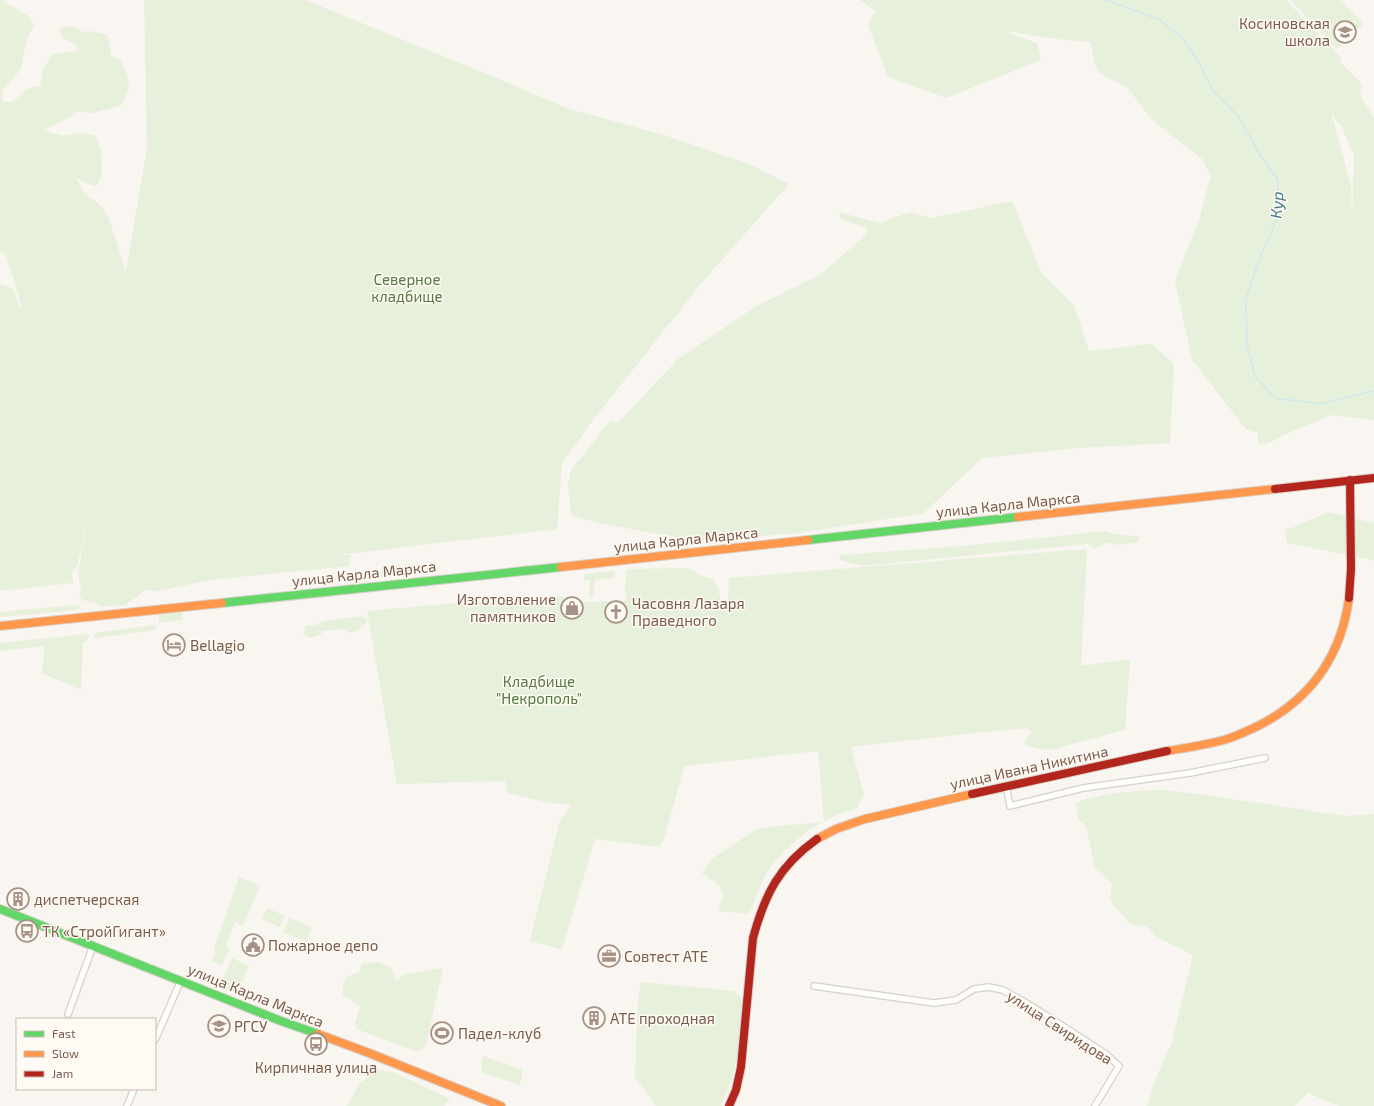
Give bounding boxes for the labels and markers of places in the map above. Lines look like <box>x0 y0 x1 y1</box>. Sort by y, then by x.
place label: Косиновская школа <box>1239 14 1330 49</box>
school or university icon: Косиновская школа <box>1332 19 1358 45</box>
place label: Изготовление памятников <box>457 590 556 625</box>
place label: Часовня Лазаря Праведного <box>632 594 745 629</box>
shop icon: Изготовление памятников <box>559 595 585 621</box>
church icon: Часовня Лазаря Праведного <box>603 599 629 625</box>
hotel icon: Bellagio <box>161 632 187 658</box>
place label: Bellagio <box>190 636 245 654</box>
building icon: диспетчерская <box>5 886 31 912</box>
place label: диспетчерская <box>34 890 139 908</box>
bus stop icon: ТК «СтройГигант» <box>14 918 40 944</box>
place label: ТК «СтройГигант» <box>42 922 166 940</box>
public building icon: Пожарное депо <box>240 932 266 958</box>
place label: Пожарное депо <box>268 936 378 954</box>
office icon: Совтест АТЕ <box>596 943 622 969</box>
place label: Совтест АТЕ <box>624 947 708 965</box>
building icon: АТЕ проходная <box>581 1005 607 1031</box>
place label: АТЕ проходная <box>610 1009 715 1027</box>
school or university icon: РГСУ <box>206 1013 232 1039</box>
place label: РГСУ <box>234 1017 268 1035</box>
sports icon: Падел-клуб <box>429 1020 455 1046</box>
place label: Падел-клуб <box>458 1024 541 1043</box>
bus stop icon: Кирпичная улица <box>303 1031 329 1057</box>
place label: Кирпичная улица <box>255 1058 377 1077</box>

